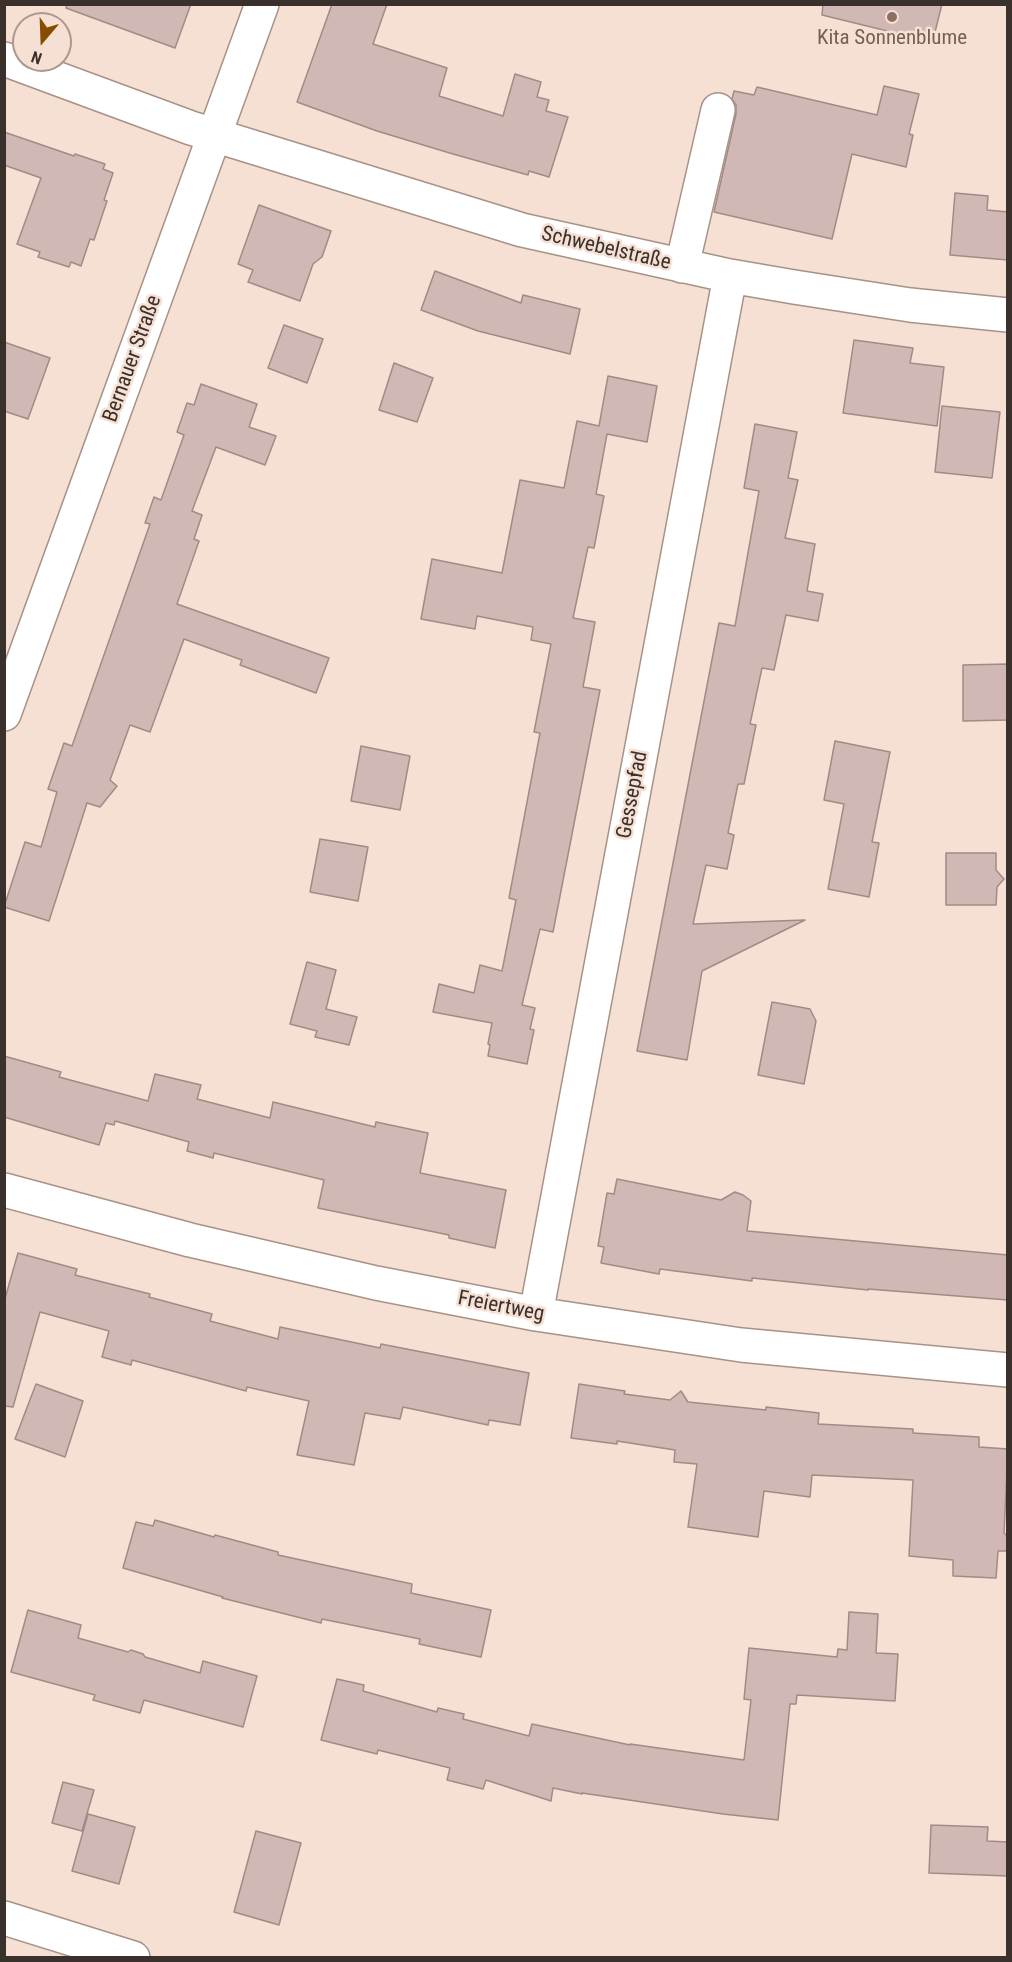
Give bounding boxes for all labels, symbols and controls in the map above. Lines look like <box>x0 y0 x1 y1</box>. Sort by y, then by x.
marker: Kita Sonnenblume <box>885 10 899 24</box>
north arrow <box>12 12 72 72</box>
place label: Kita Sonnenblume <box>817 26 967 52</box>
text: N <box>29 47 44 68</box>
street label: Schwebelstraße <box>539 222 673 276</box>
street label: Bernauer Straße <box>98 292 168 426</box>
street label: Gessepfad <box>612 749 654 841</box>
street label: Freiertweg <box>456 1286 546 1328</box>

